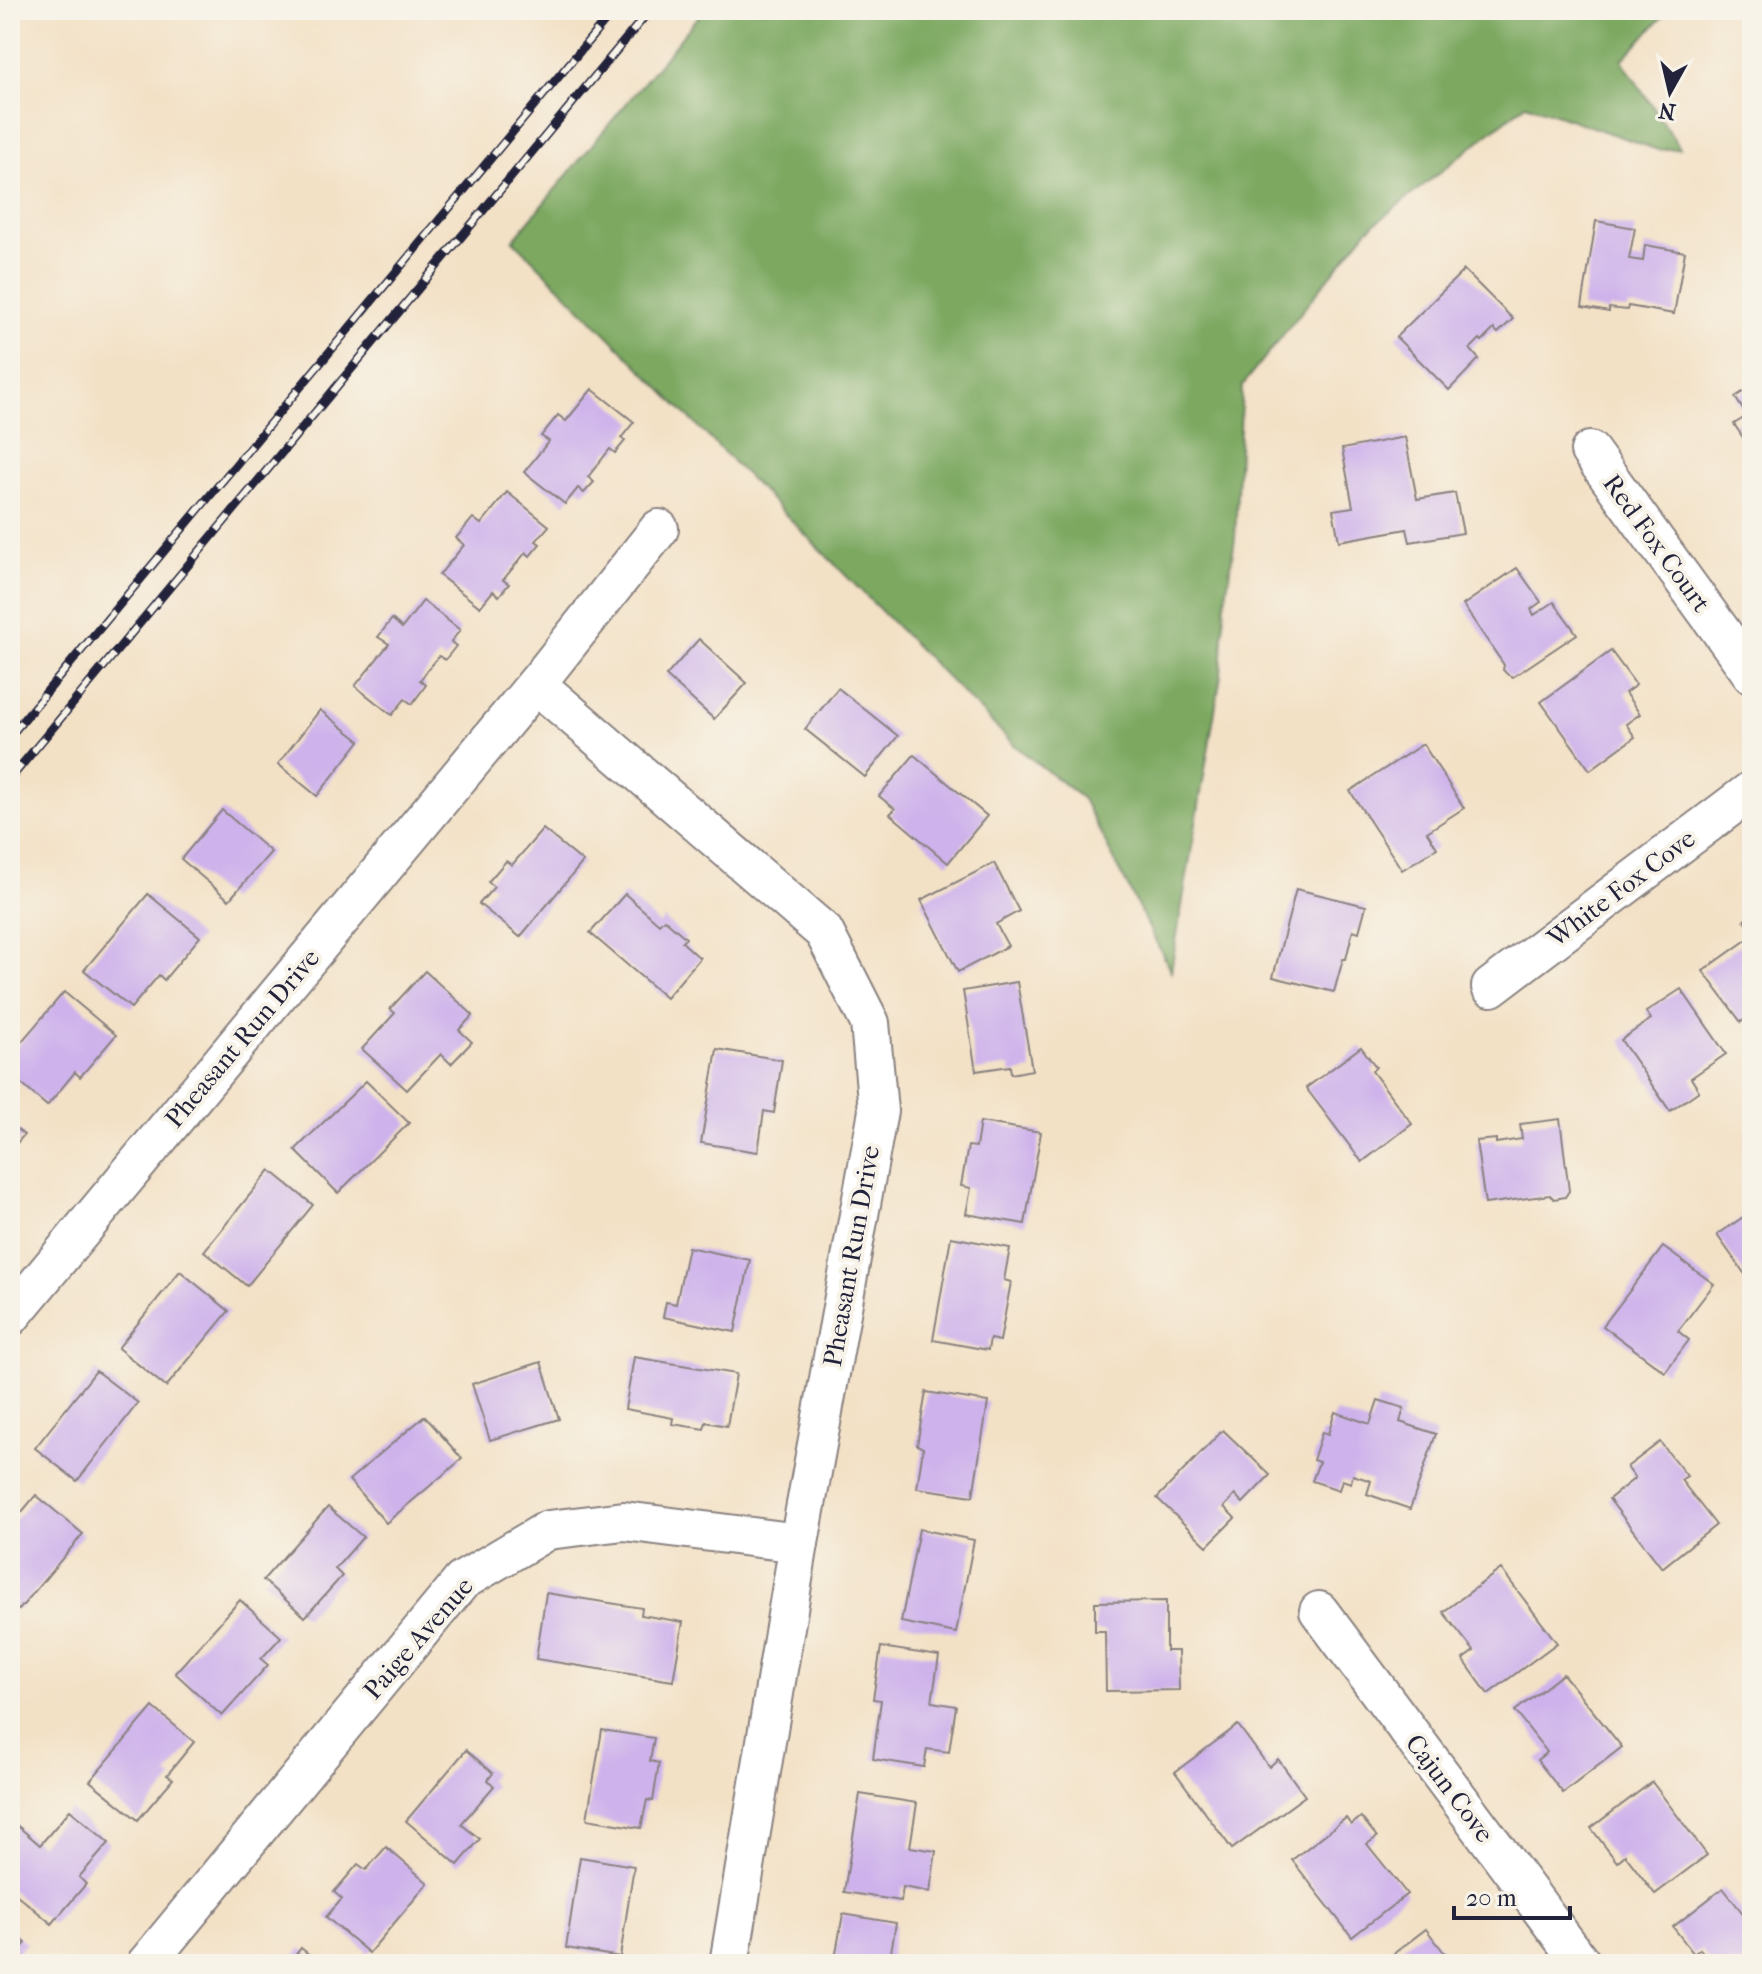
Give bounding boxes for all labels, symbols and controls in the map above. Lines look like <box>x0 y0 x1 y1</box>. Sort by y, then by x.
north arrow <box>1630 52 1710 132</box>
text: N <box>1657 97 1677 125</box>
street label: Red Fox Court <box>1596 469 1717 619</box>
street label: White Fox Cove <box>1541 823 1701 954</box>
street label: Pheasant Run Drive <box>159 943 326 1134</box>
street label: Pheasant Run Drive <box>817 1143 886 1369</box>
street label: Paige Avenue <box>357 1571 480 1706</box>
street label: Cajun Cove <box>1399 1728 1500 1849</box>
scale bar <box>1454 1870 1570 1920</box>
text: 20 m <box>1466 1884 1517 1912</box>

